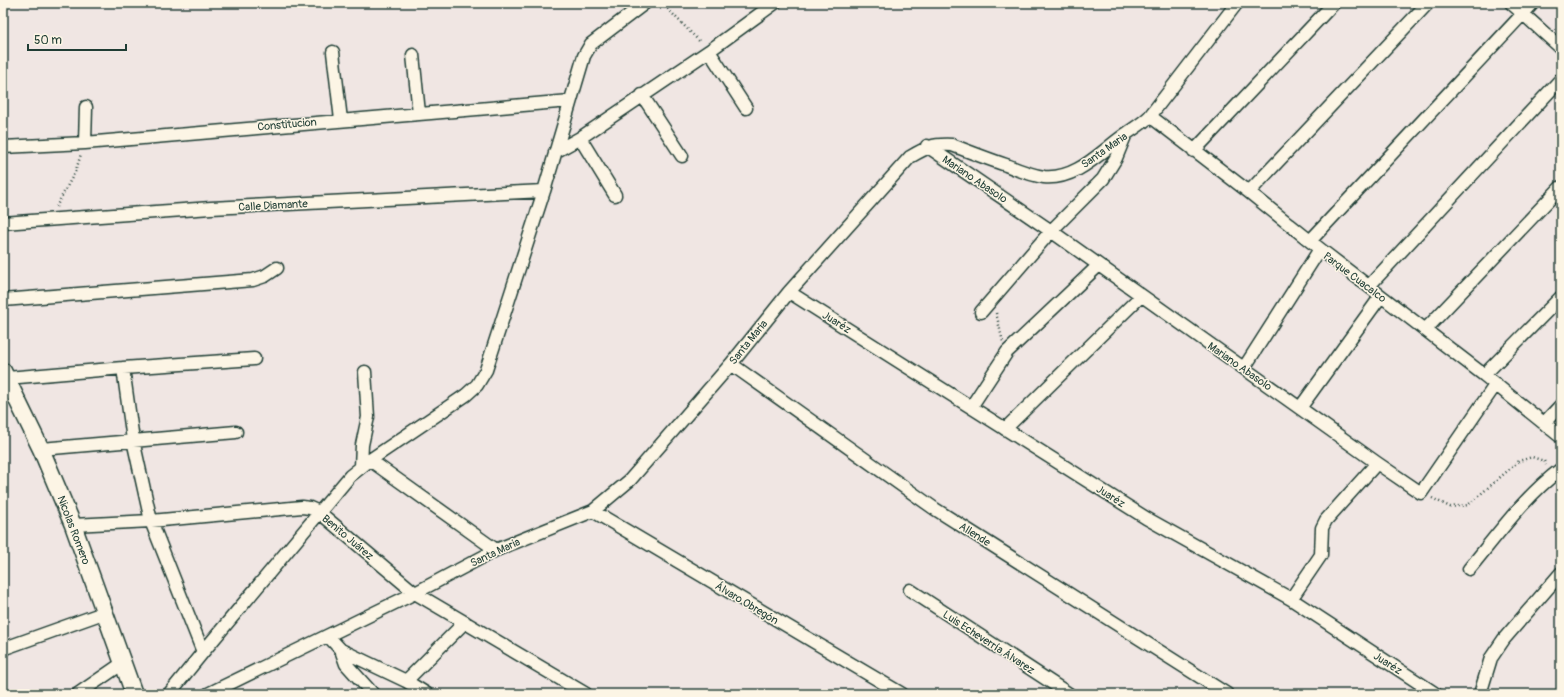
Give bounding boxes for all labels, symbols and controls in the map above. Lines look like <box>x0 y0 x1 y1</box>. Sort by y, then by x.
scale bar <box>28 26 126 52</box>
text: 50 m <box>34 33 62 48</box>
street label: Constitucion <box>257 115 317 134</box>
street label: Santa Maria <box>1079 130 1130 171</box>
street label: Mariano Abasolo <box>940 153 1010 206</box>
street label: Calle Diamante <box>238 197 309 214</box>
street label: Parque Cuacalco <box>1321 250 1389 305</box>
street label: Juaréz <box>820 309 854 336</box>
street label: Santa Maria <box>727 318 770 367</box>
street label: Mariano Abasolo <box>1205 339 1274 393</box>
street label: Juaréz <box>1094 483 1128 510</box>
street label: Nicolas Romero <box>54 494 93 567</box>
street label: Benito Juárez <box>319 512 376 563</box>
street label: Allende <box>957 520 993 549</box>
street label: Santa Maria <box>468 535 522 570</box>
street label: Álvaro Obregón <box>713 579 781 627</box>
street label: Luis Echeverría Álvarez <box>940 608 1037 677</box>
street label: Juaréz <box>1371 649 1405 678</box>

